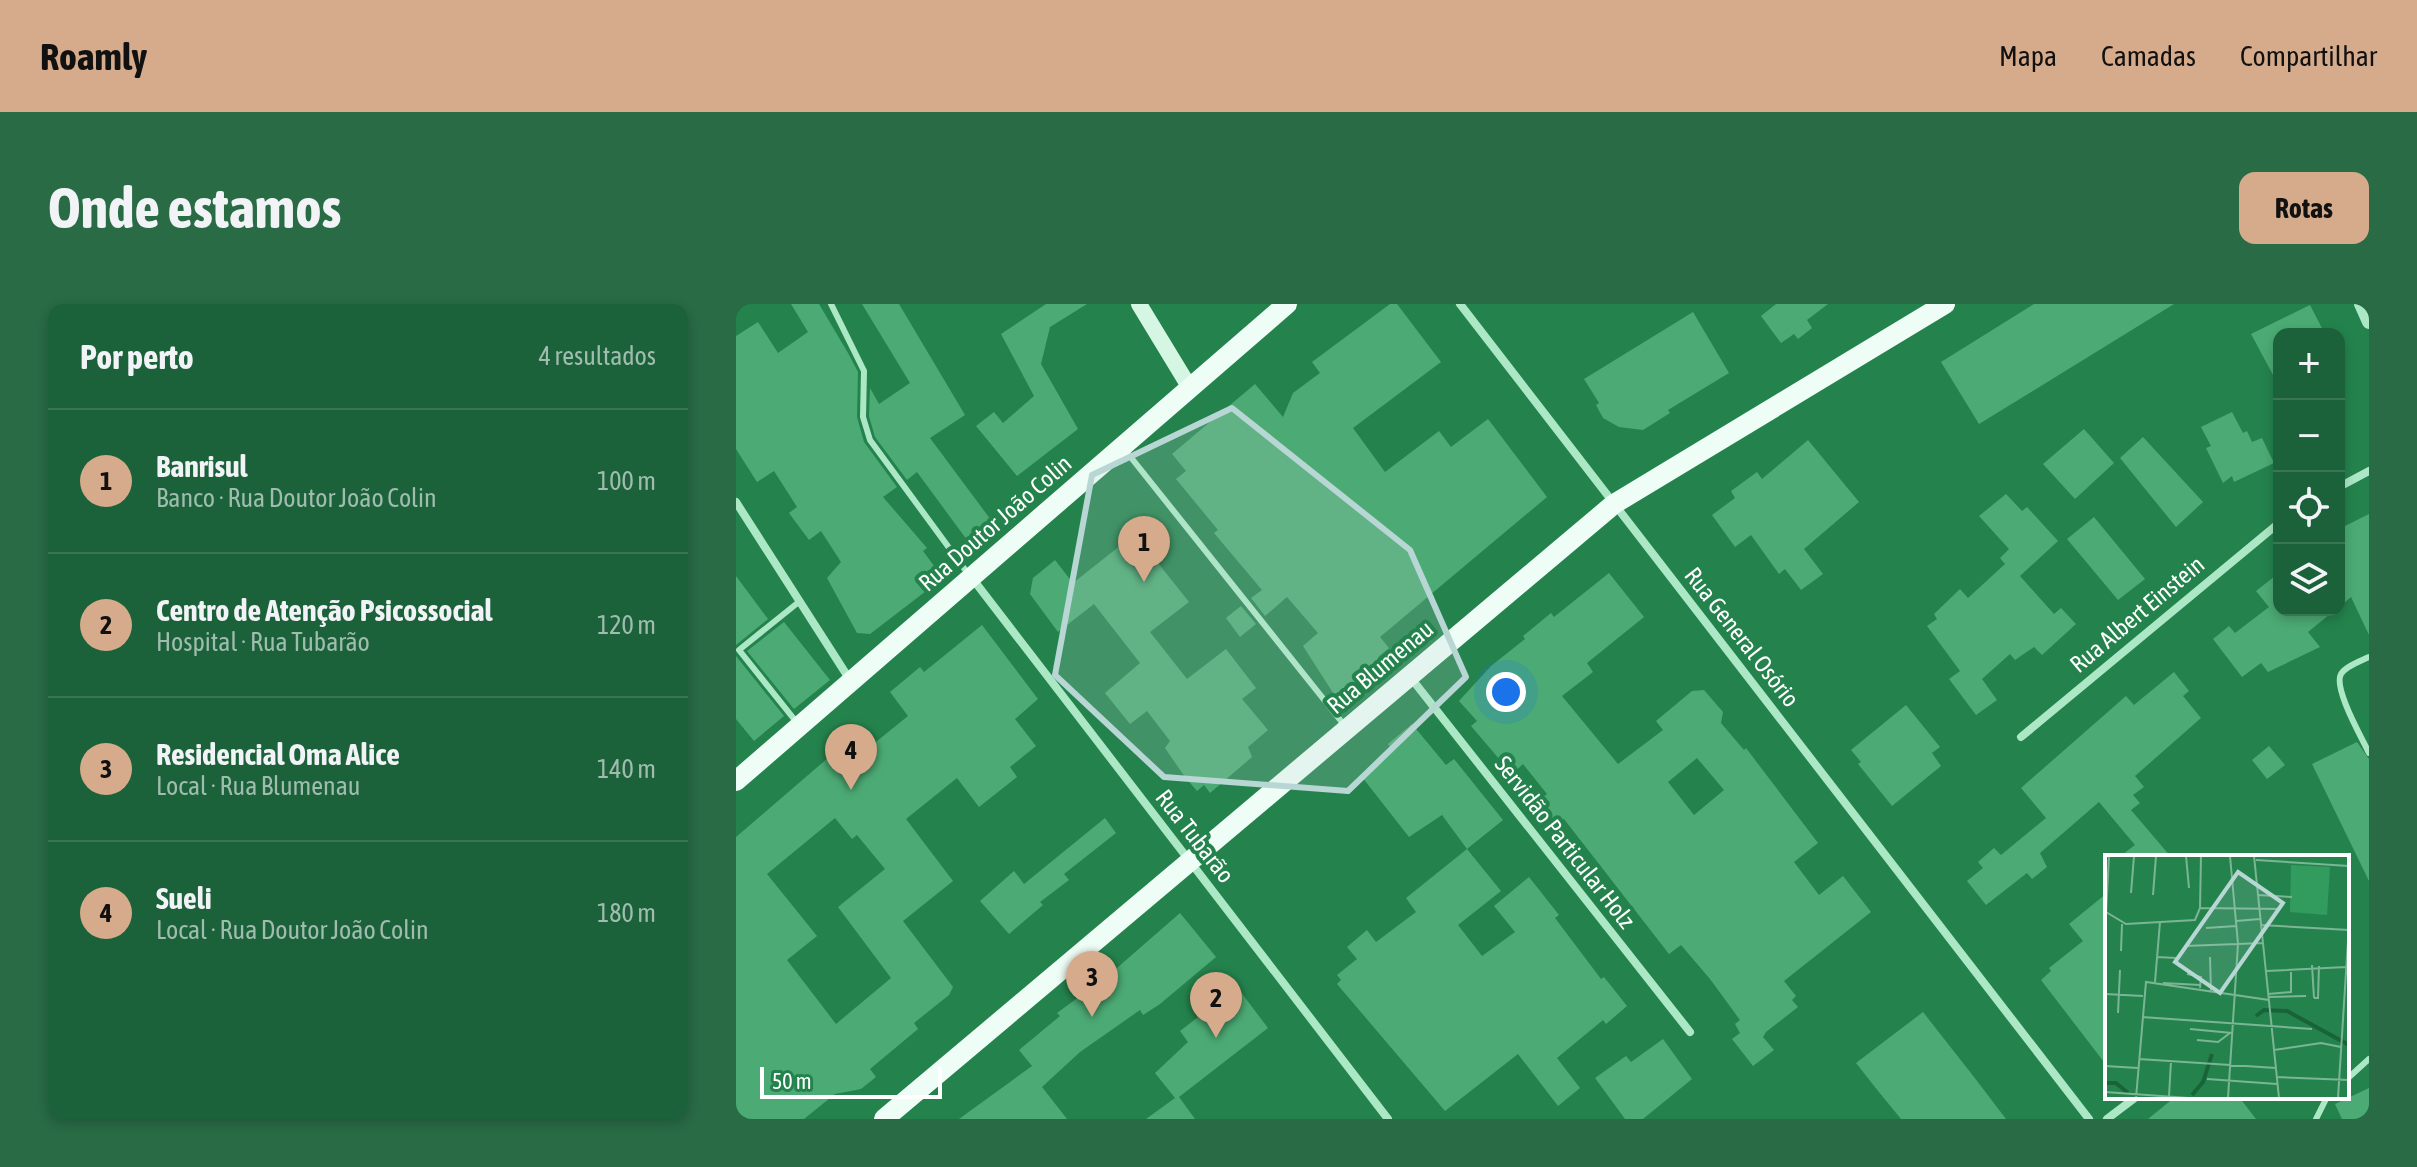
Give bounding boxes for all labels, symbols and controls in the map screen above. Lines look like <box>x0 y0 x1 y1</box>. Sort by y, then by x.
text: Roamly <box>40 35 147 78</box>
text: Mapa <box>1999 40 2057 72</box>
text: Camadas <box>2101 40 2196 72</box>
text: Compartilhar <box>2240 40 2377 72</box>
button: Rotas <box>2239 172 2369 244</box>
text: Onde estamos <box>48 176 341 240</box>
map controls <box>2273 328 2345 616</box>
button: + <box>2273 328 2345 400</box>
text: Por perto <box>80 337 194 376</box>
text: 4 resultados <box>539 341 656 371</box>
button: − <box>2273 400 2345 472</box>
text: Banrisul <box>156 449 248 483</box>
street label: Rua Doutor João Colin <box>913 450 1077 596</box>
text: 1 <box>100 466 112 496</box>
text: 100 m <box>597 466 656 496</box>
button: locate <box>2273 472 2345 544</box>
text: Banco · Rua Doutor João Colin <box>156 483 437 513</box>
pin: 1 <box>1118 516 1170 582</box>
button: layers <box>2273 544 2345 616</box>
street label: Rua Albert Einstein <box>2065 550 2209 678</box>
street label: Rua General Osório <box>1679 562 1805 712</box>
text: Centro de Atenção Psicossocial <box>156 593 492 627</box>
text: 2 <box>100 610 112 640</box>
text: 120 m <box>597 610 656 640</box>
street label: Rua Blumenau <box>1322 615 1438 719</box>
text: Hospital · Rua Tubarão <box>156 627 370 657</box>
your location <box>1486 672 1526 712</box>
pin: 4 <box>825 724 877 790</box>
text: Residencial Oma Alice <box>156 737 400 771</box>
street label: Servidão Particular Holz <box>1489 751 1641 934</box>
text: 3 <box>100 754 112 784</box>
text: 140 m <box>597 754 656 784</box>
text: Local · Rua Blumenau <box>156 771 360 801</box>
street label: Rua Tubarão <box>1150 784 1240 888</box>
inset map <box>2105 855 2349 1099</box>
text: Sueli <box>156 881 212 915</box>
text: 4 <box>100 898 112 928</box>
text: 180 m <box>597 898 656 928</box>
text: Local · Rua Doutor João Colin <box>156 915 429 945</box>
pin: 3 <box>1066 951 1118 1017</box>
pin: 2 <box>1190 972 1242 1038</box>
scale bar <box>760 1063 942 1099</box>
text: 50 m <box>772 1068 812 1094</box>

